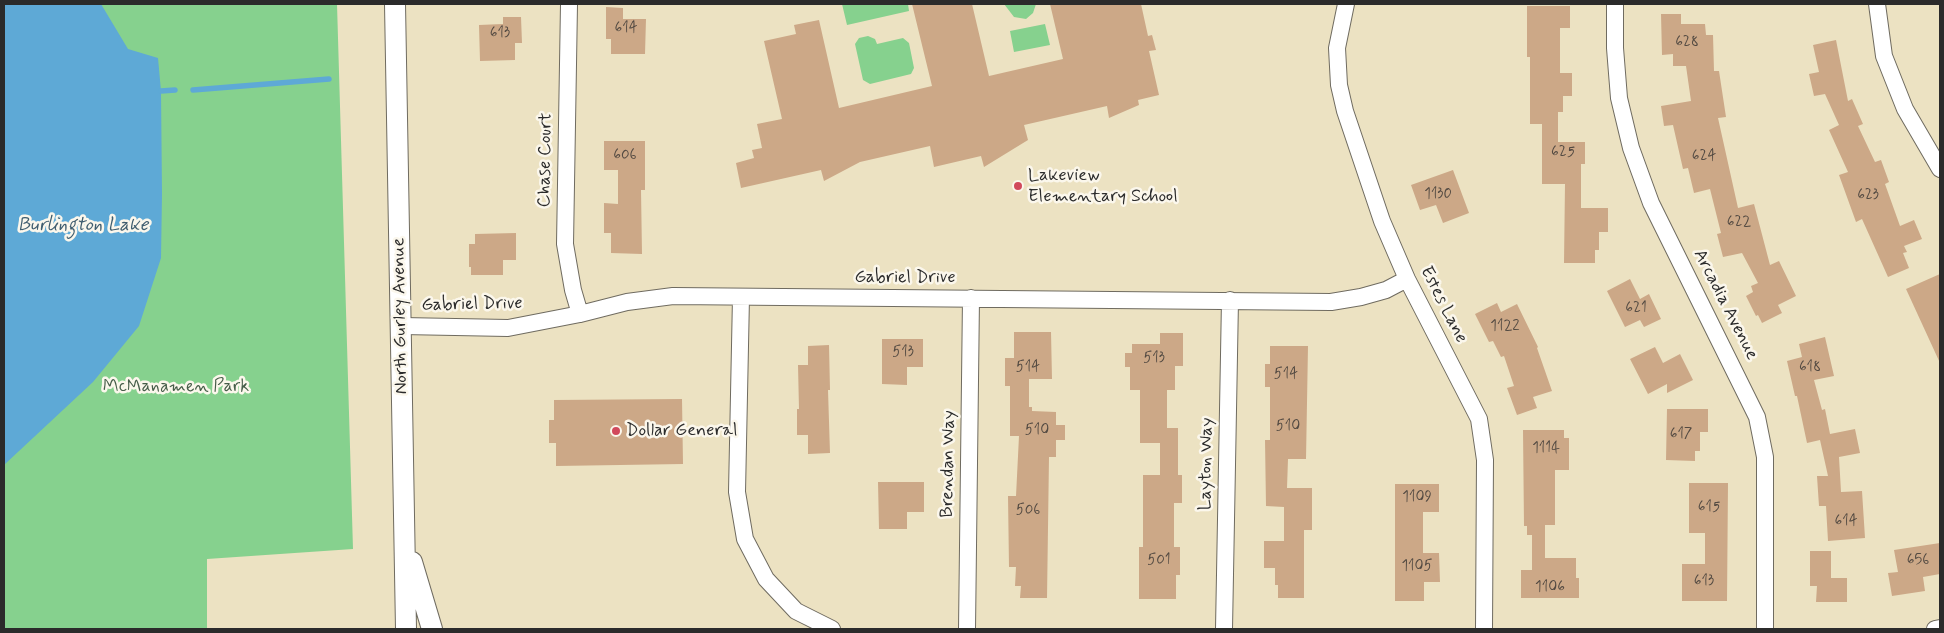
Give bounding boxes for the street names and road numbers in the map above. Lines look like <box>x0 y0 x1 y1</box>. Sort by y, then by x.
street label: Chase Court <box>534 112 558 208</box>
street label: North Gurley Avenue <box>389 238 413 394</box>
street label: Arcadia Avenue <box>1688 246 1762 364</box>
street label: Estes Lane <box>1414 263 1472 347</box>
street label: Gabriel Drive <box>854 267 956 289</box>
street label: Gabriel Drive <box>421 293 523 317</box>
street label: Brendan Way <box>937 410 961 518</box>
street label: Layton Way <box>1195 417 1219 511</box>

